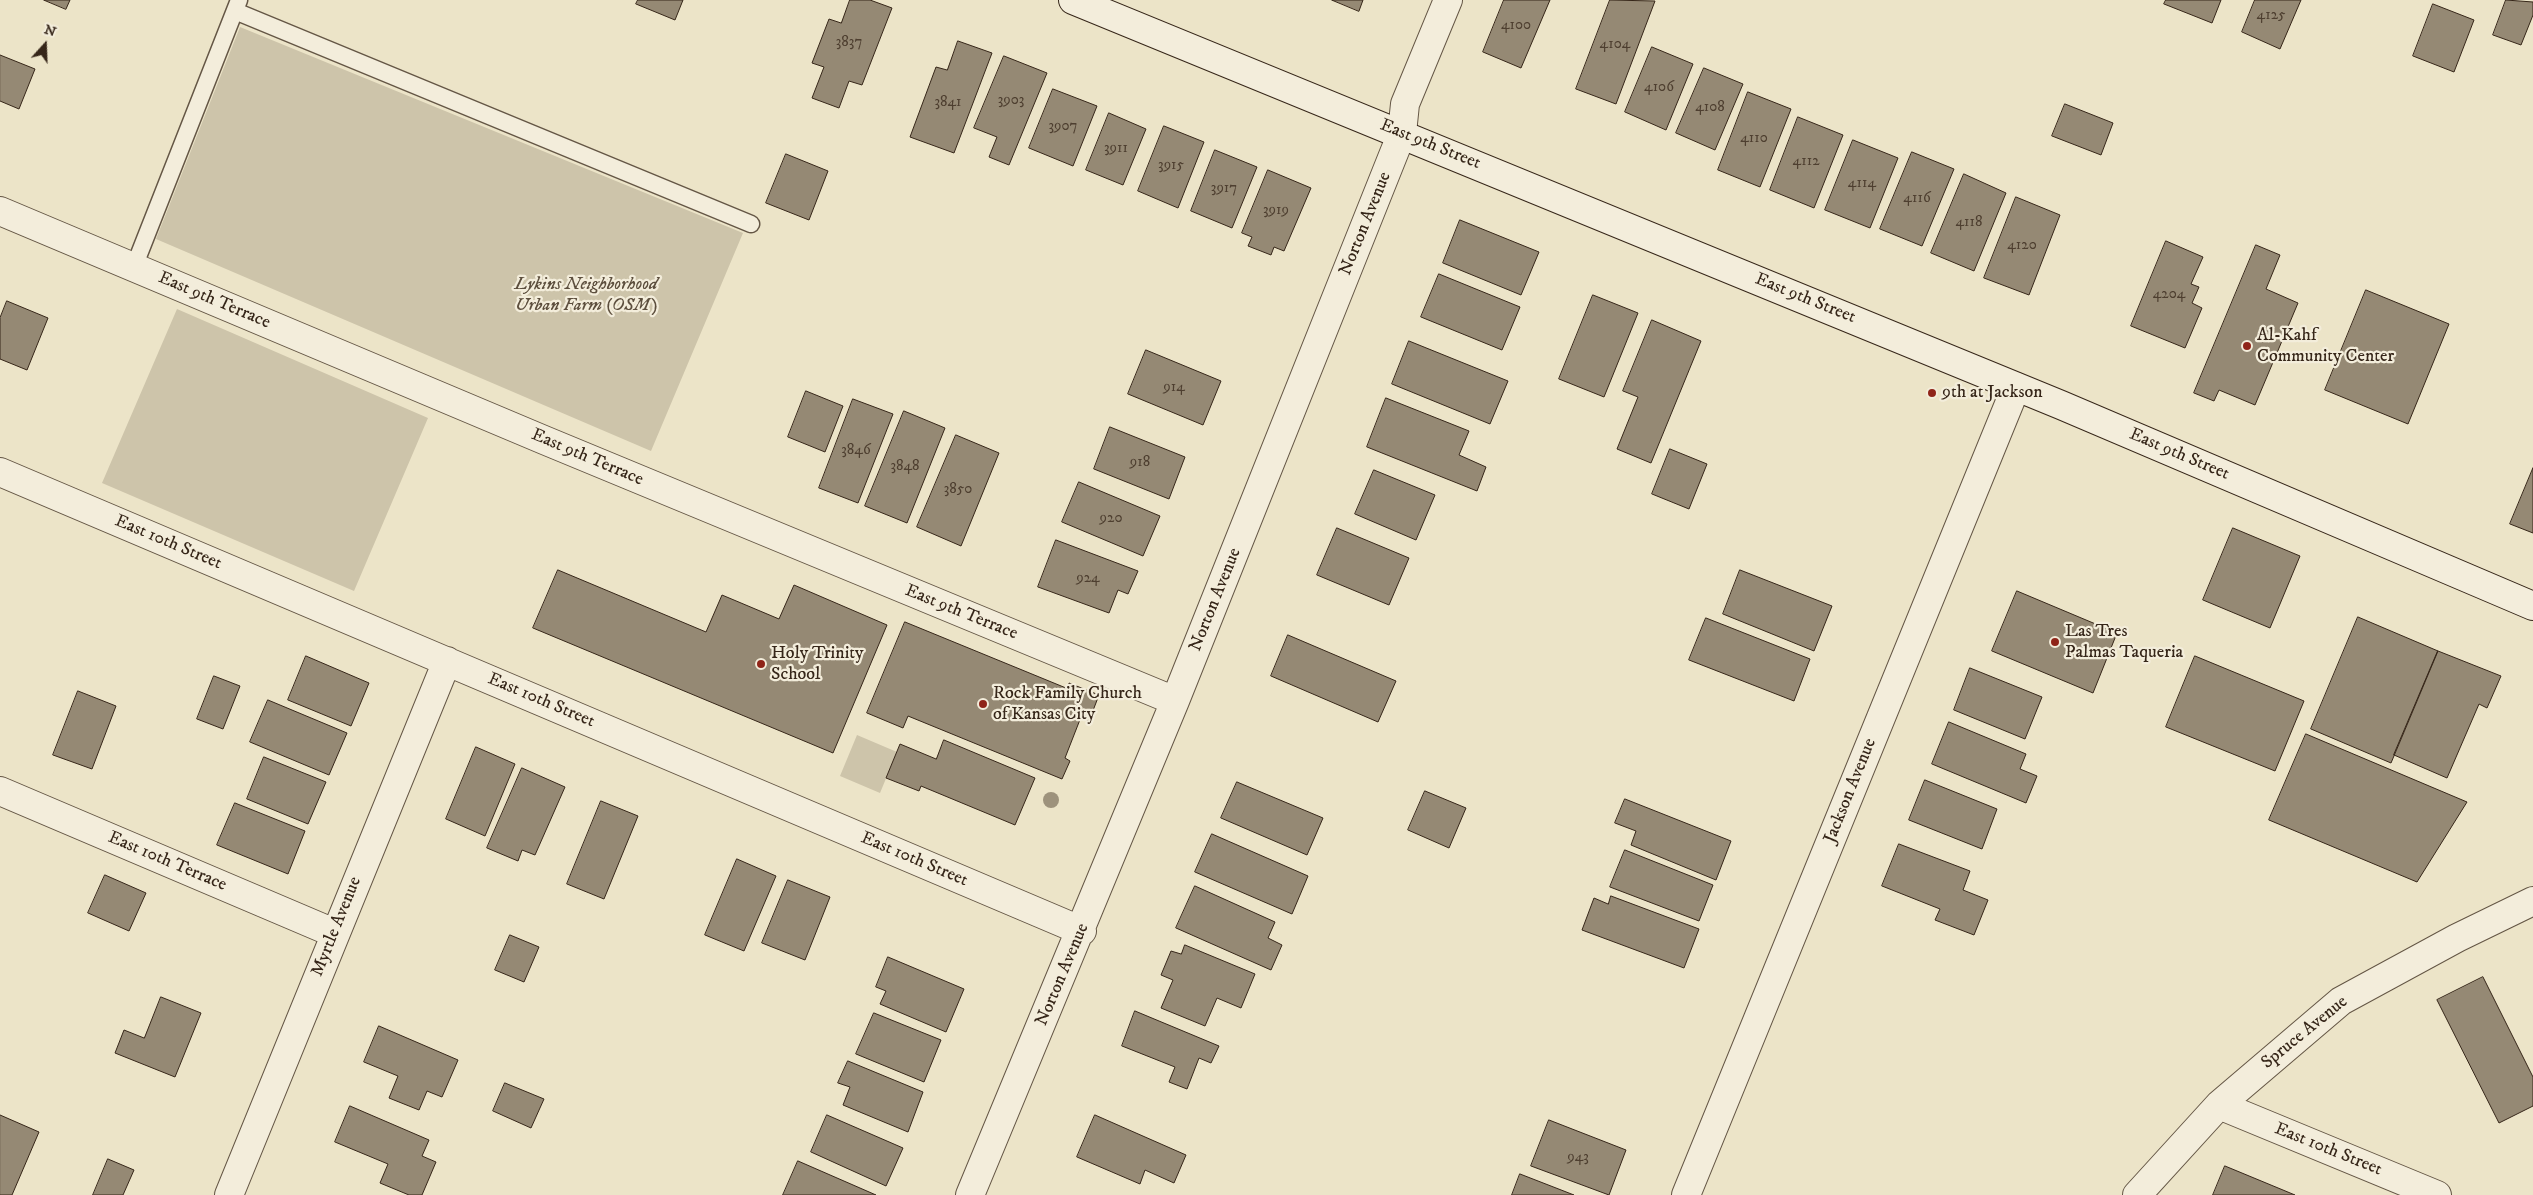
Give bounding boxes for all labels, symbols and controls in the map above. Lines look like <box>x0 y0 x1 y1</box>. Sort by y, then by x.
house number: 4125 <box>2257 7 2285 25</box>
house number: 4100 <box>1501 17 1531 35</box>
north arrow <box>20 20 70 70</box>
text: N <box>42 20 59 41</box>
house number: 3837 <box>836 34 862 52</box>
house number: 4104 <box>1600 36 1630 54</box>
house number: 4106 <box>1644 79 1674 97</box>
house number: 3903 <box>998 92 1024 110</box>
house number: 3841 <box>934 94 962 112</box>
house number: 4108 <box>1695 99 1725 117</box>
street label: East 9th Street <box>1377 115 1483 175</box>
house number: 3907 <box>1048 118 1078 136</box>
house number: 4110 <box>1740 130 1768 148</box>
house number: 3911 <box>1104 140 1128 158</box>
house number: 4112 <box>1792 153 1820 171</box>
house number: 3915 <box>1158 157 1184 175</box>
street label: Norton Avenue <box>1335 169 1397 279</box>
house number: 4114 <box>1848 175 1876 193</box>
house number: 3917 <box>1211 180 1237 198</box>
house number: 4116 <box>1903 190 1931 208</box>
house number: 3919 <box>1263 202 1289 220</box>
house number: 4118 <box>1955 214 1983 232</box>
house number: 4120 <box>2007 237 2037 255</box>
street label: East 9th Terrace <box>155 268 273 334</box>
street label: East 9th Street <box>1752 269 1858 329</box>
park label: Lykins Neighborhood Urban Farm (OSM) <box>515 274 657 316</box>
house number: 4204 <box>2153 286 2185 304</box>
place label: Al-Kahf Community Center <box>2257 325 2394 368</box>
marker: Al-Kahf Community Center <box>2241 340 2253 352</box>
house number: 914 <box>1163 379 1185 397</box>
place label: 9th at Jackson <box>1942 382 2043 404</box>
marker: 9th at Jackson <box>1926 387 1938 399</box>
street label: East 9th Street <box>2126 424 2232 486</box>
street label: East 9th Terrace <box>528 425 646 491</box>
house number: 3846 <box>841 442 871 460</box>
house number: 918 <box>1130 454 1150 472</box>
house number: 3848 <box>890 458 920 476</box>
house number: 3850 <box>944 481 972 499</box>
house number: 920 <box>1100 510 1122 528</box>
street label: East 10th Street <box>111 511 225 575</box>
street label: Norton Avenue <box>1185 545 1247 655</box>
house number: 924 <box>1076 570 1100 588</box>
street label: East 9th Terrace <box>902 581 1020 645</box>
place label: Las Tres Palmas Taqueria <box>2065 621 2183 664</box>
marker: Las Tres Palmas Taqueria <box>2049 636 2061 648</box>
place label: Holy Trinity School <box>771 643 864 686</box>
marker: Holy Trinity School <box>755 658 767 670</box>
street label: East 10th Street <box>484 669 598 733</box>
place label: Rock Family Church of Kansas City <box>993 683 1142 726</box>
marker: Rock Family Church of Kansas City <box>977 698 989 710</box>
street label: Jackson Avenue <box>1820 735 1882 847</box>
street label: East 10th Terrace <box>104 827 230 897</box>
street label: East 10th Street <box>857 828 971 892</box>
street label: Myrtle Avenue <box>307 874 367 980</box>
street label: Norton Avenue <box>1032 920 1094 1030</box>
street label: Spruce Avenue <box>2257 992 2353 1074</box>
street label: East 10th Street <box>2271 1119 2385 1181</box>
house number: 943 <box>1567 1149 1589 1167</box>

